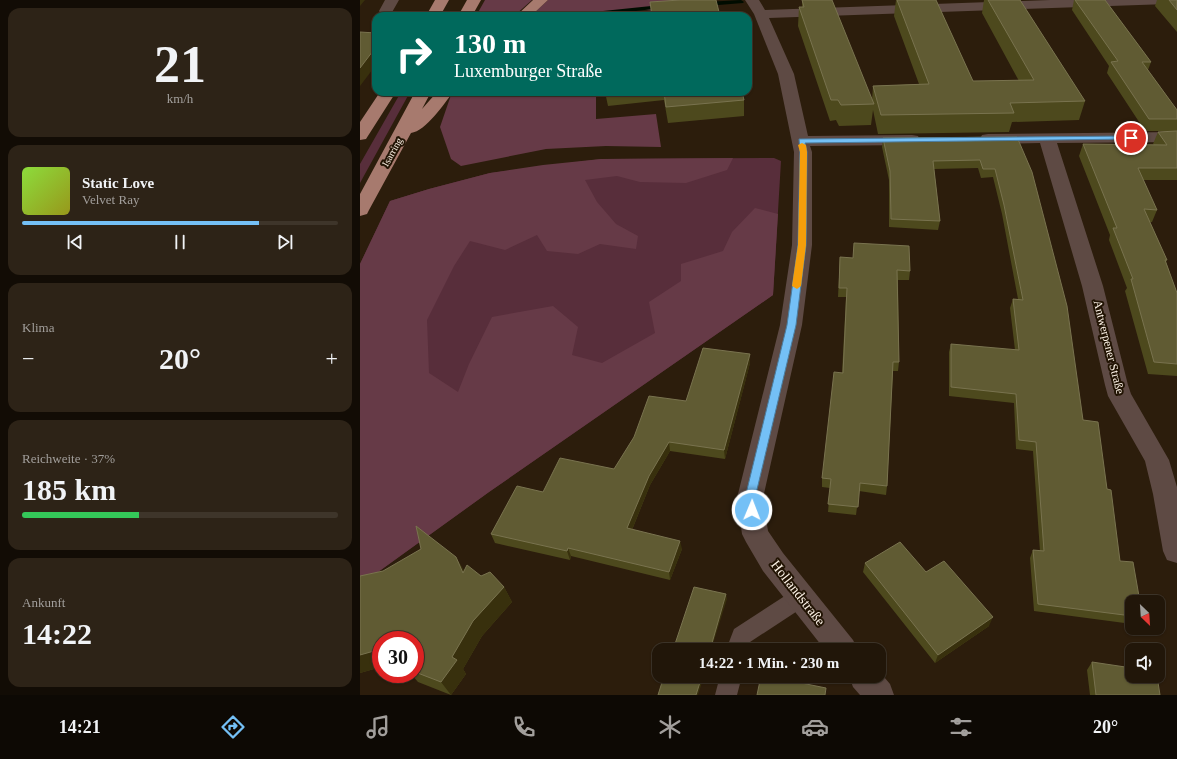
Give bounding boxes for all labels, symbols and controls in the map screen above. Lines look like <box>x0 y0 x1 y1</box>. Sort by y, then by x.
icon: right <box>388 28 440 80</box>
text: 130 m <box>454 28 526 59</box>
text: 21 <box>154 36 206 93</box>
text: Luxemburger Straße <box>454 61 602 81</box>
text: km/h <box>167 91 193 106</box>
pin <box>1114 121 1148 155</box>
icon: arrive <box>1120 127 1142 149</box>
street label: Isarring <box>380 136 404 168</box>
text: Static Love <box>82 175 154 191</box>
text: Velvet Ray <box>82 192 139 207</box>
icon: previous <box>64 231 86 253</box>
icon: pause <box>169 231 191 253</box>
icon: next <box>274 231 296 253</box>
street label: Antwerpener Straße <box>1091 299 1127 395</box>
text: Klima <box>22 320 55 335</box>
text: 20° <box>159 342 201 375</box>
text: − <box>22 346 34 371</box>
text: + <box>326 346 338 371</box>
text: Reichweite · 37% <box>22 451 115 466</box>
text: 185 km <box>22 473 116 506</box>
position arrow <box>731 489 773 531</box>
street label: Hollandstraße <box>768 557 828 629</box>
text: Ankunft <box>22 595 65 610</box>
north arrow <box>1125 595 1165 635</box>
map controls <box>1125 595 1165 683</box>
text: 14:22 <box>22 617 92 650</box>
speed limit sign: 30 <box>372 631 424 683</box>
button: sound <box>1125 643 1165 683</box>
text: 14:22 · 1 Min. · 230 m <box>699 655 839 671</box>
icon: directions <box>219 713 247 741</box>
icon: music <box>364 713 392 741</box>
icon: phone <box>510 713 538 741</box>
icon: climate <box>656 713 684 741</box>
icon: car <box>801 713 829 741</box>
icon: filters <box>947 713 975 741</box>
text: 14:21 <box>59 717 101 737</box>
text: 20° <box>1093 717 1118 737</box>

